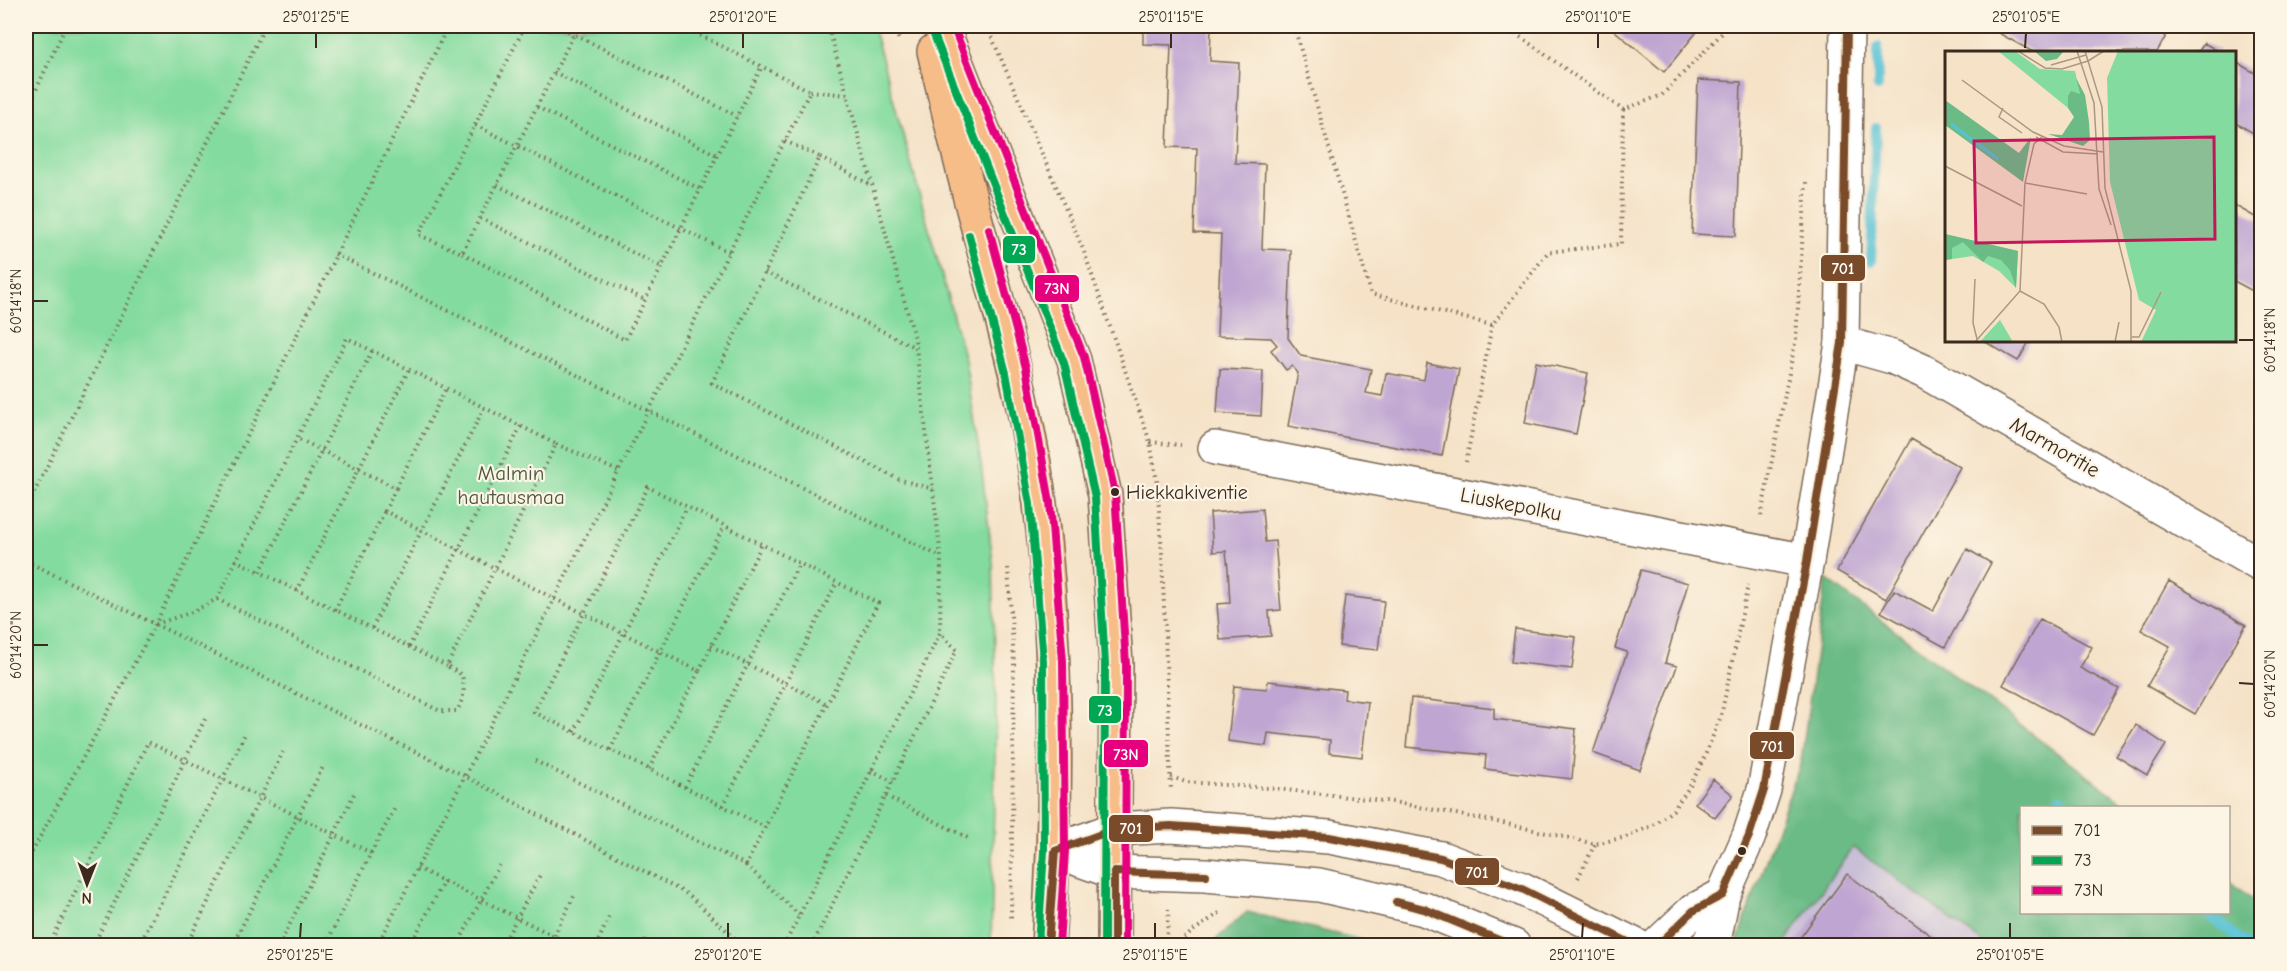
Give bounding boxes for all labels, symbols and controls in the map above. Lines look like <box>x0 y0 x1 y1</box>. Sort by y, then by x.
text: 25°01'25"E <box>283 8 349 26</box>
text: 25°01'20"E <box>709 8 777 26</box>
text: 25°01'15"E <box>1139 8 1203 26</box>
text: 25°01'10"E <box>1565 8 1631 26</box>
text: 25°01'05"E <box>1992 8 2060 26</box>
inset map <box>1945 51 2236 342</box>
line badge: 73 <box>1002 235 1036 264</box>
text: 73 <box>1011 241 1027 259</box>
line badge: 701 <box>1820 254 1866 282</box>
text: 701 <box>1832 260 1854 278</box>
text: 60°14'18"N <box>7 269 25 333</box>
line badge: 73N <box>1034 274 1080 303</box>
text: 73N <box>1044 280 1070 298</box>
text: 60°14'18"N <box>2261 308 2279 372</box>
street label: Marmoritie <box>2006 412 2104 482</box>
park label: Malmin hautausmaa <box>457 461 565 509</box>
place label: Hiekkakiventie <box>1126 481 1248 504</box>
street label: Liuskepolku <box>1458 482 1564 526</box>
marker: Hiekkakiventie <box>1109 486 1121 498</box>
text: 60°14'20"N <box>7 611 25 679</box>
text: 60°14'20"N <box>2261 650 2279 718</box>
line badge: 73 <box>1088 695 1122 724</box>
text: 73 <box>1097 702 1113 720</box>
line badge: 701 <box>1749 731 1795 760</box>
text: 701 <box>1761 738 1783 756</box>
line badge: 73N <box>1103 739 1149 768</box>
text: 73N <box>1113 746 1139 764</box>
legend <box>2020 806 2230 914</box>
line badge: 701 <box>1108 814 1154 843</box>
text: 701 <box>1120 820 1142 838</box>
text: 701 <box>2074 820 2101 841</box>
unlabelled marker <box>1736 845 1748 857</box>
text: 73 <box>2074 850 2092 871</box>
north arrow <box>57 854 117 914</box>
line badge: 701 <box>1454 857 1500 886</box>
text: 701 <box>1466 864 1488 882</box>
text: 73N <box>2074 880 2103 901</box>
text: N <box>81 889 92 907</box>
text: 25°01'25"E <box>267 946 333 964</box>
text: 25°01'20"E <box>694 946 762 964</box>
text: 25°01'15"E <box>1123 946 1187 964</box>
text: 25°01'10"E <box>1549 946 1615 964</box>
text: 25°01'05"E <box>1976 946 2044 964</box>

